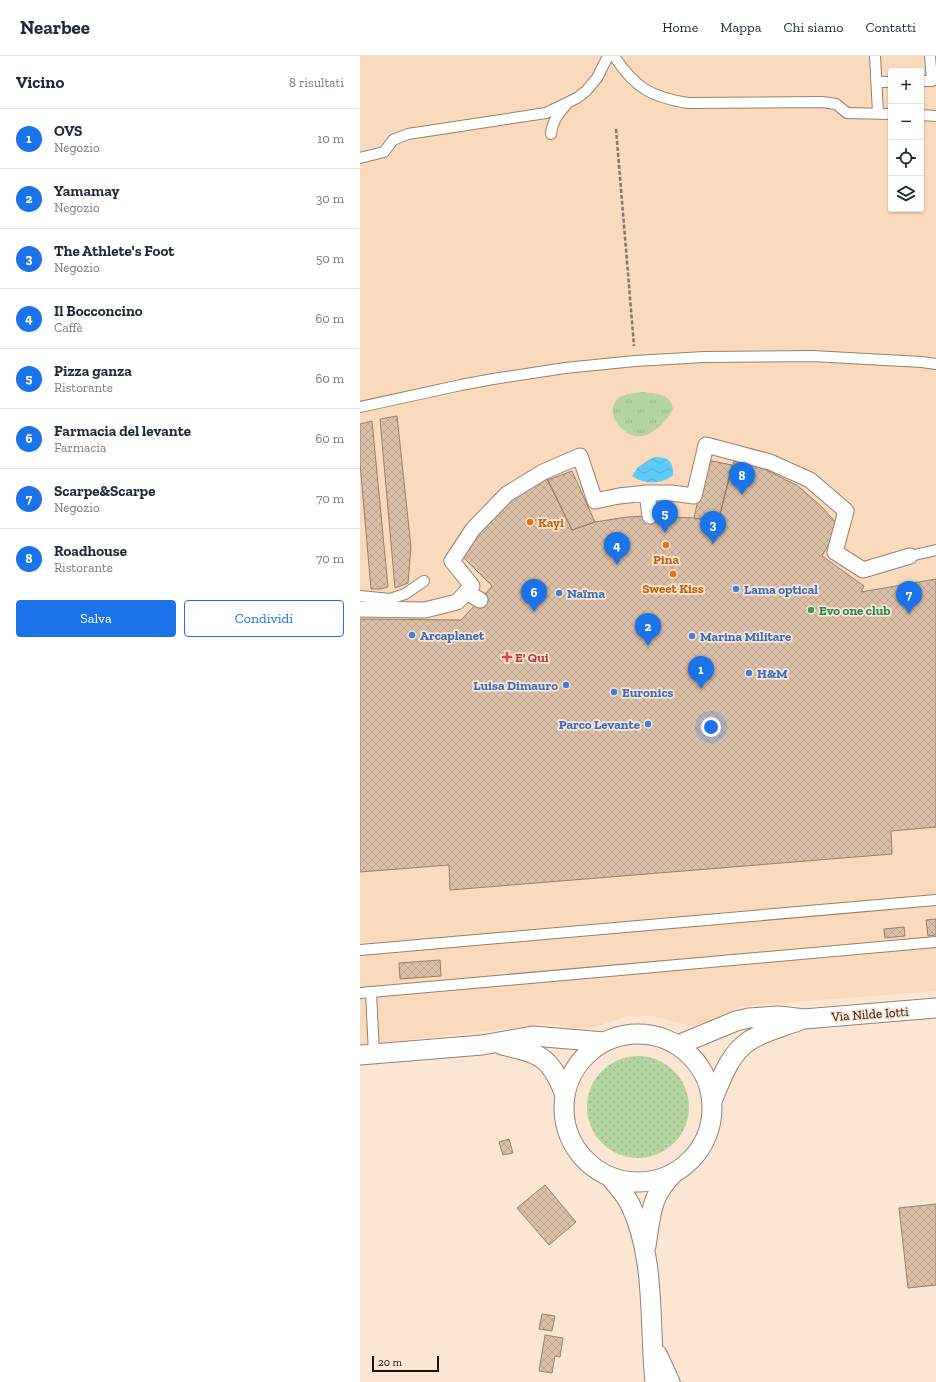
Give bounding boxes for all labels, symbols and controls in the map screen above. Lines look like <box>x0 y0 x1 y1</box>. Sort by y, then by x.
text: Nearbee <box>20 16 90 39</box>
text: Home <box>662 19 698 36</box>
text: Mappa <box>720 19 761 36</box>
text: Chi siamo <box>783 19 843 36</box>
text: Contatti <box>865 19 916 36</box>
map controls <box>888 68 924 212</box>
button: + <box>888 68 924 104</box>
text: Vicino <box>16 72 64 92</box>
text: 8 risultati <box>289 75 344 90</box>
button: − <box>888 104 924 140</box>
text: OVS <box>54 122 82 140</box>
text: 1 <box>26 131 32 146</box>
text: 10 m <box>317 131 344 146</box>
text: Negozio <box>54 140 100 155</box>
button: locate <box>888 140 924 176</box>
button: layers <box>888 176 924 212</box>
text: Yamamay <box>54 182 119 200</box>
text: 2 <box>26 191 32 206</box>
text: 30 m <box>316 191 344 206</box>
text: Negozio <box>54 200 100 215</box>
text: The Athlete's Foot <box>54 242 174 260</box>
text: 3 <box>26 251 32 266</box>
text: 50 m <box>316 251 344 266</box>
text: Negozio <box>54 260 100 275</box>
text: Il Bocconcino <box>54 302 143 320</box>
text: 4 <box>25 311 33 326</box>
text: 60 m <box>315 311 344 326</box>
text: Caffè <box>54 320 83 335</box>
text: Pizza ganza <box>54 362 132 380</box>
text: 5 <box>26 371 32 386</box>
text: 60 m <box>315 371 344 386</box>
text: Ristorante <box>54 380 113 395</box>
text: Farmacia del levante <box>54 422 191 440</box>
text: 6 <box>26 431 32 446</box>
text: 60 m <box>315 431 344 446</box>
text: Farmacia <box>54 440 106 455</box>
pin: 8 <box>729 462 755 495</box>
text: Scarpe&Scarpe <box>54 482 155 500</box>
text: 7 <box>26 491 32 506</box>
text: 70 m <box>316 491 344 506</box>
text: Negozio <box>54 500 100 515</box>
pin: 5 <box>652 500 678 533</box>
pin: 3 <box>700 511 726 544</box>
place label: Kayi <box>538 515 564 530</box>
marker: Kayi <box>525 517 535 527</box>
pin: 4 <box>604 532 630 565</box>
marker: Pina <box>661 540 671 550</box>
text: Roadhouse <box>54 542 127 560</box>
text: 8 <box>25 551 33 566</box>
text: 70 m <box>316 551 344 566</box>
place label: Pina <box>653 552 679 567</box>
text: Ristorante <box>54 560 113 575</box>
marker: Sweet Kiss <box>668 569 678 579</box>
pin: 6 <box>521 579 547 612</box>
place label: Sweet Kiss <box>642 581 704 596</box>
pin: 7 <box>896 581 922 614</box>
place label: Lama optical <box>744 582 818 597</box>
marker: Lama optical <box>731 584 741 594</box>
place label: Naïma <box>567 586 605 601</box>
marker: Naïma <box>554 588 564 598</box>
button: Salva <box>16 600 176 637</box>
button: Condividi <box>184 600 344 637</box>
place label: Evo one club <box>819 603 890 618</box>
marker: Evo one club <box>806 605 816 615</box>
pin: 2 <box>635 613 661 646</box>
place label: Arcaplanet <box>420 628 485 643</box>
place label: Marina Militare <box>700 629 792 644</box>
marker: Arcaplanet <box>407 630 417 640</box>
marker: Marina Militare <box>687 631 697 641</box>
place label: E' Qui <box>515 650 549 665</box>
marker: E' Qui <box>502 652 512 662</box>
pin: 1 <box>688 656 714 689</box>
place label: H&M <box>757 666 788 681</box>
marker: H&M <box>744 668 754 678</box>
place label: Luisa Dimauro <box>473 678 558 693</box>
marker: Luisa Dimauro <box>561 680 571 690</box>
place label: Euronics <box>622 685 674 700</box>
marker: Euronics <box>609 687 619 697</box>
place label: Parco Levante <box>559 717 641 732</box>
your location <box>701 717 721 737</box>
marker: Parco Levante <box>643 719 653 729</box>
street label: Via Nilde Iotti <box>830 1004 910 1024</box>
scale bar <box>372 1354 439 1373</box>
text: 20 m <box>378 1356 402 1369</box>

